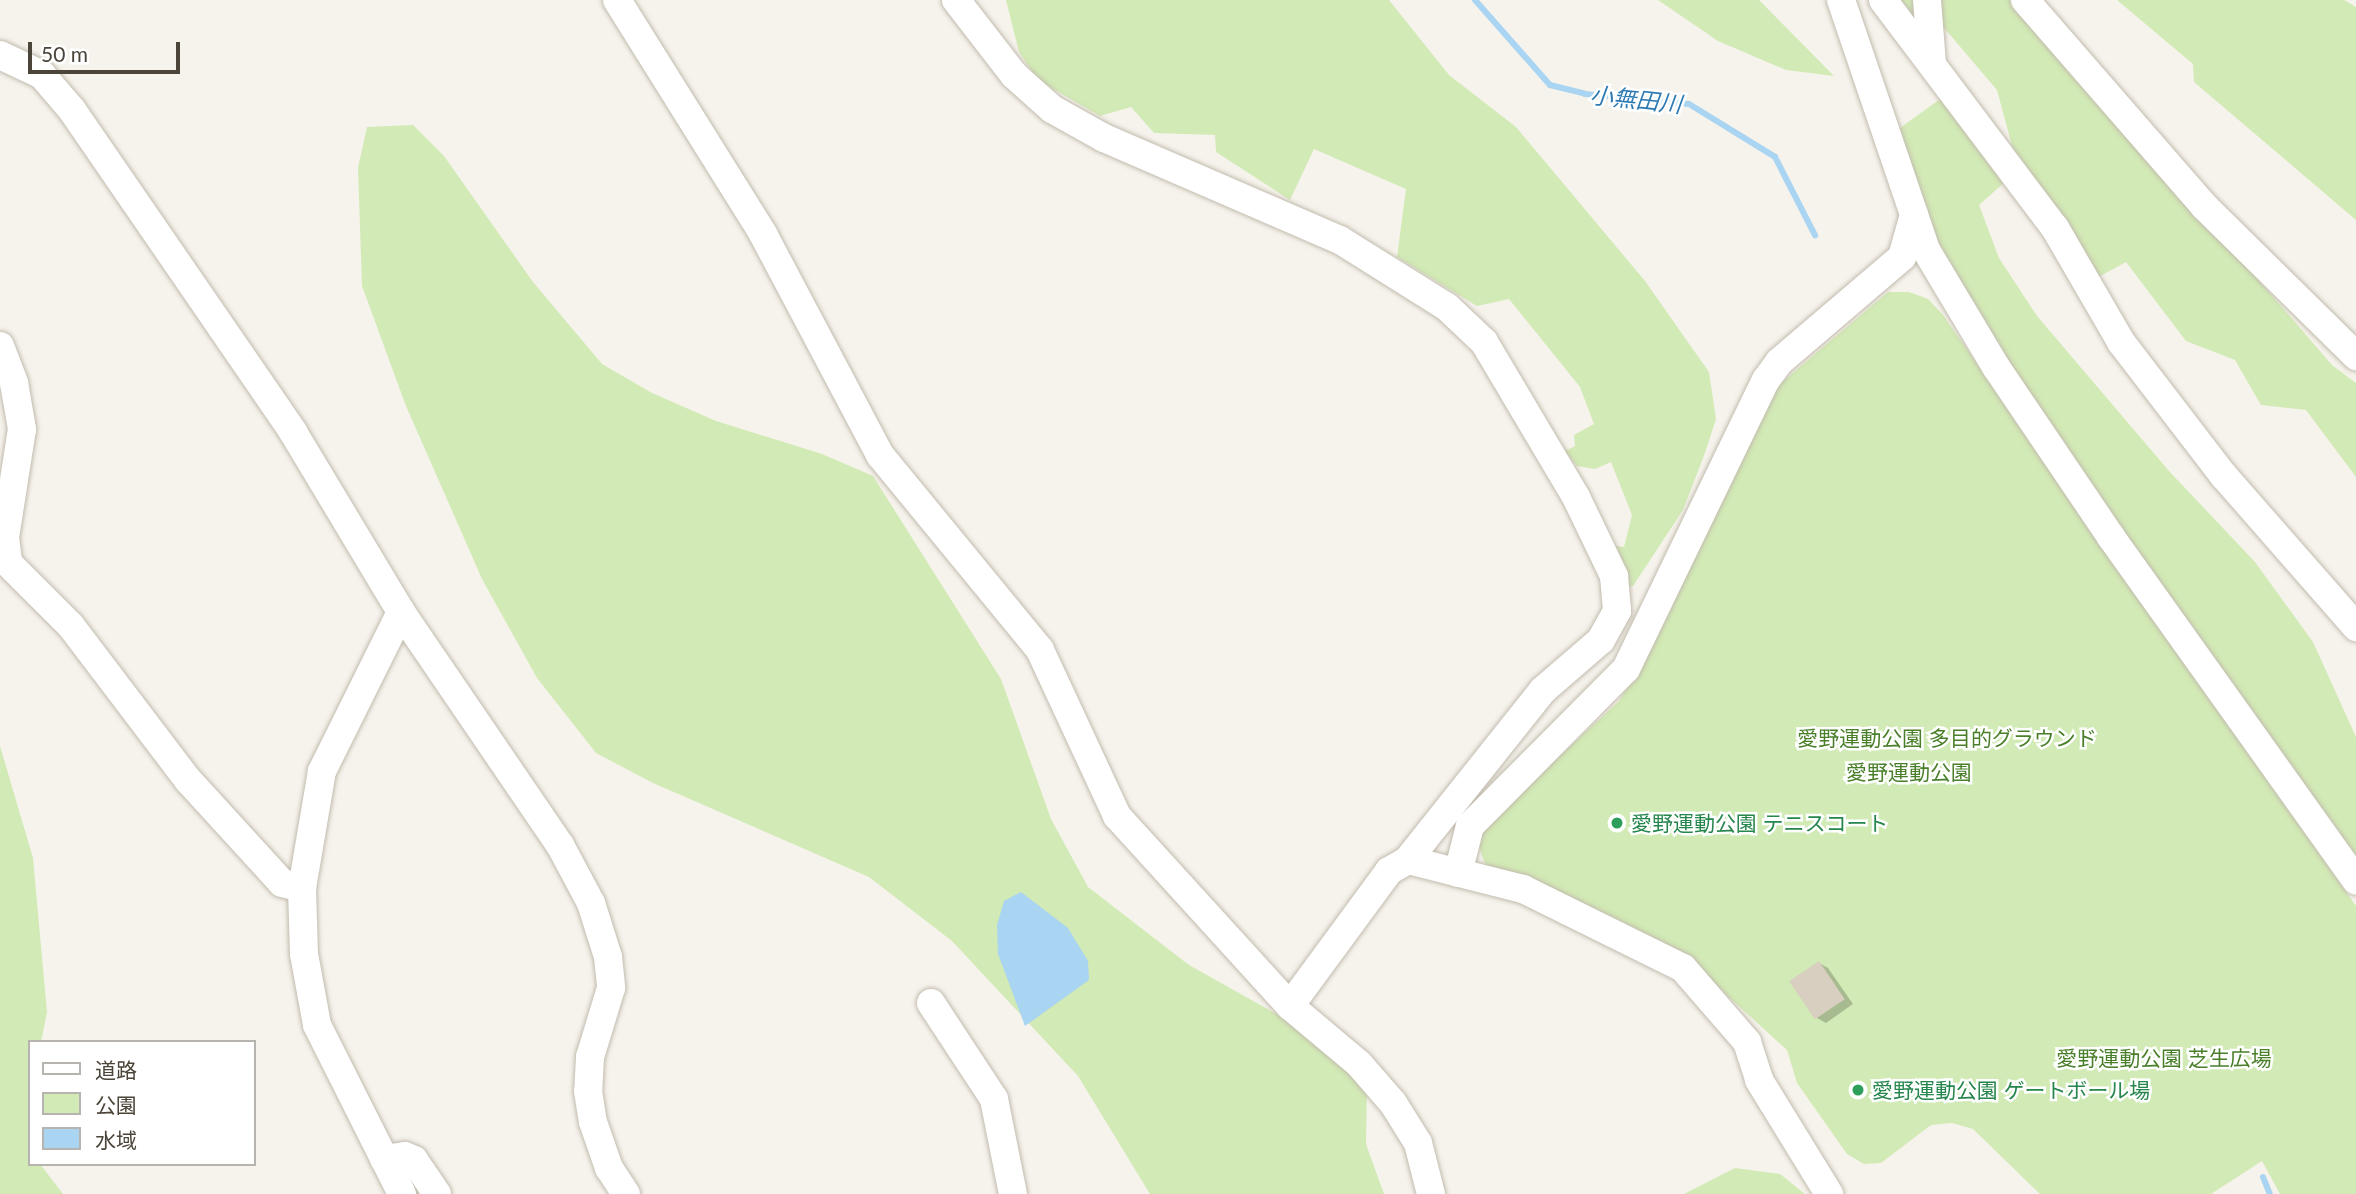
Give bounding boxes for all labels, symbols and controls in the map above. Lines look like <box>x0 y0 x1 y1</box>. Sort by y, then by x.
scale bar <box>32 28 184 72</box>
text: 50 m <box>41 41 88 66</box>
water label: 小無田川 <box>1589 80 1683 118</box>
park label: 愛野運動公園 多目的グラウンド <box>1797 725 2097 751</box>
park label: 愛野運動公園 <box>1846 759 1972 785</box>
place label: 愛野運動公園 テニスコート <box>1631 810 1888 836</box>
marker: 愛野運動公園 テニスコート <box>1609 815 1625 831</box>
legend <box>28 1040 256 1166</box>
park label: 愛野運動公園 芝生広場 <box>2056 1045 2272 1071</box>
text: 道路 <box>95 1057 137 1082</box>
place label: 愛野運動公園 ゲートボール場 <box>1872 1077 2150 1103</box>
marker: 愛野運動公園 ゲートボール場 <box>1850 1082 1866 1098</box>
text: 公園 <box>95 1092 137 1117</box>
text: 水域 <box>95 1127 137 1152</box>

